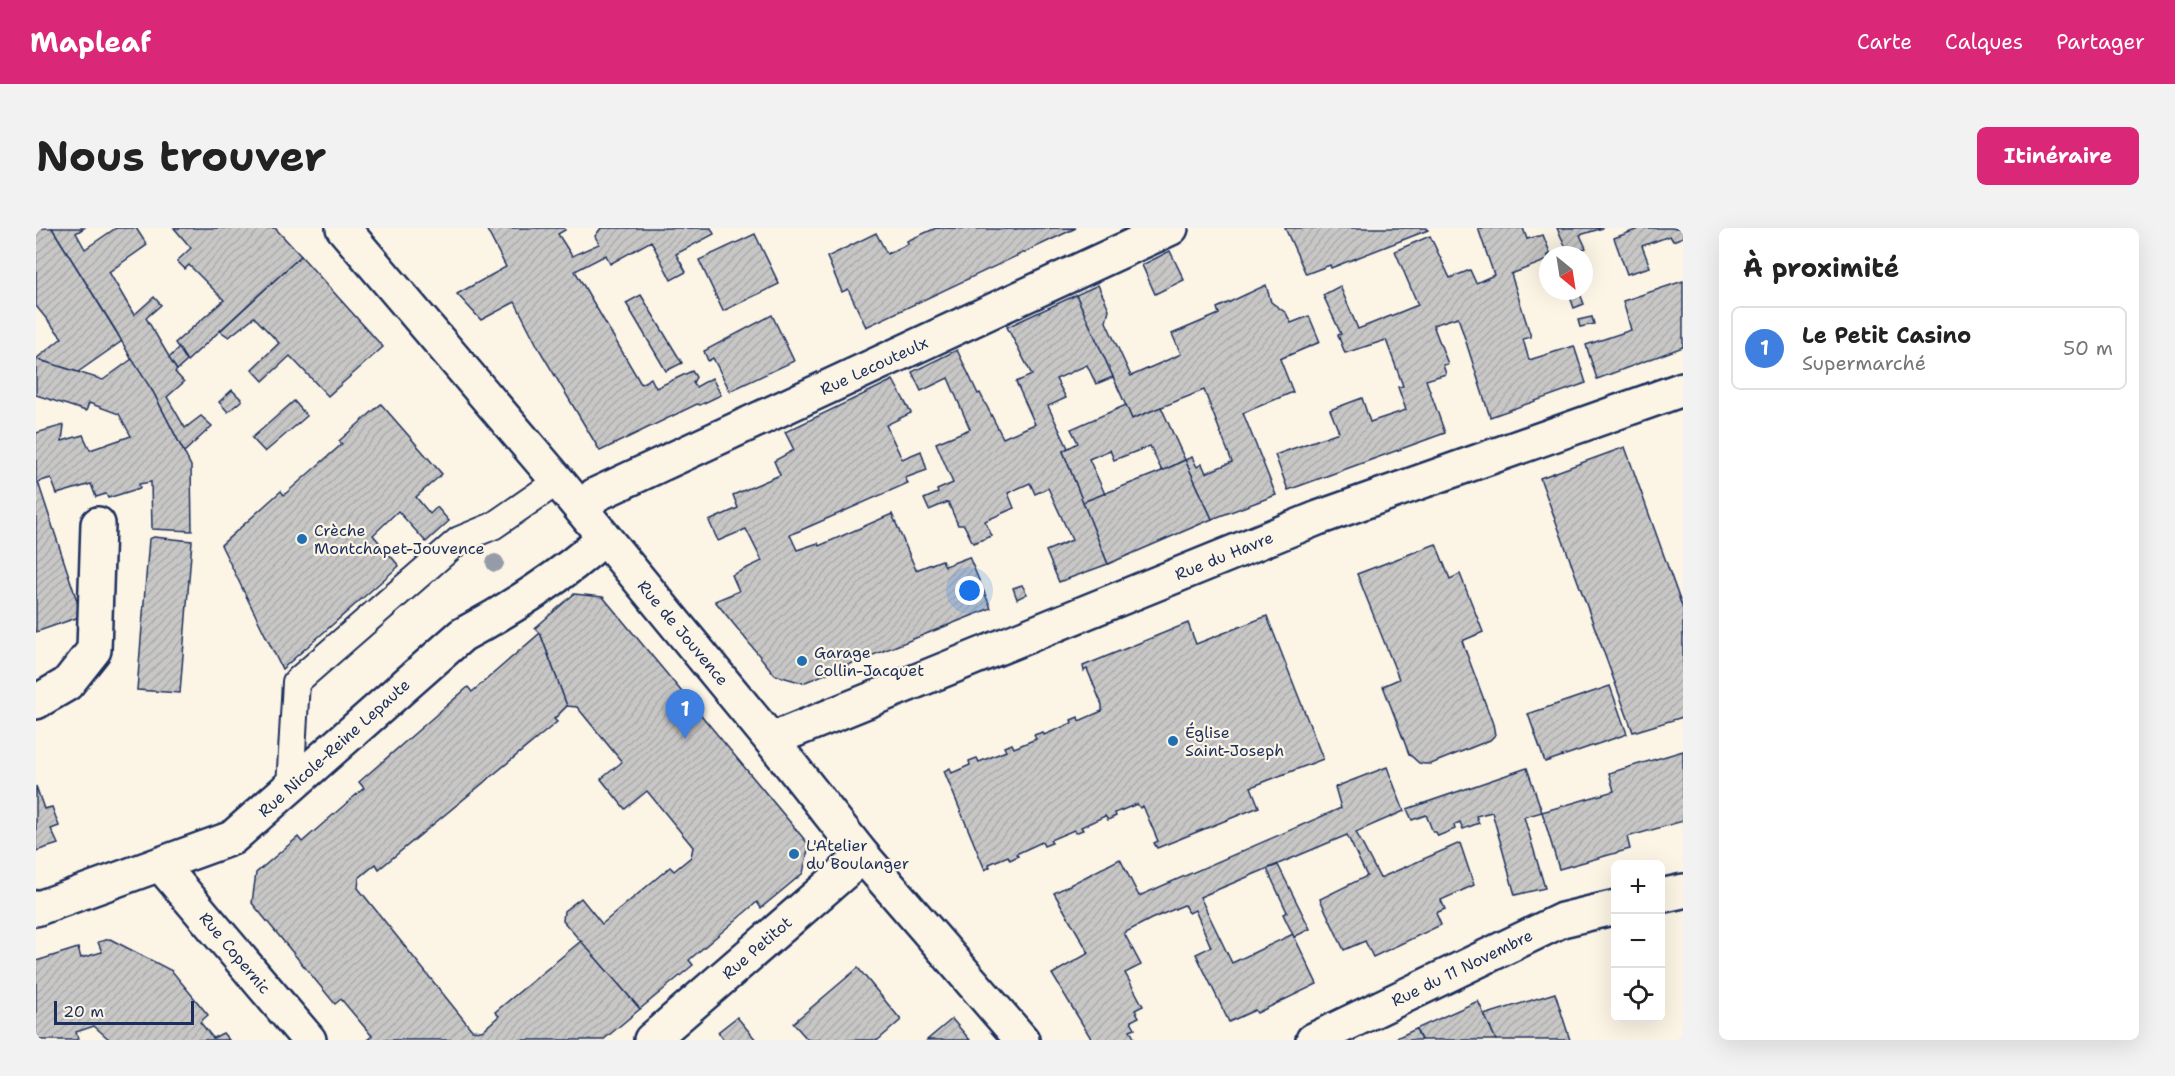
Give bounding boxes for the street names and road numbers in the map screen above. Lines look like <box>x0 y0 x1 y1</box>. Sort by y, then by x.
street label: Rue Lecouteulx <box>817 332 931 400</box>
street label: Rue du Havre <box>1172 527 1276 585</box>
street label: Rue de Jouvence <box>633 576 733 690</box>
street label: Rue Nicole-Reine Lepaute <box>254 674 414 822</box>
street label: Rue Copernic <box>195 908 275 998</box>
street label: Rue Petitot <box>718 912 796 984</box>
street label: Rue du 11 Novembre <box>1388 925 1536 1011</box>

